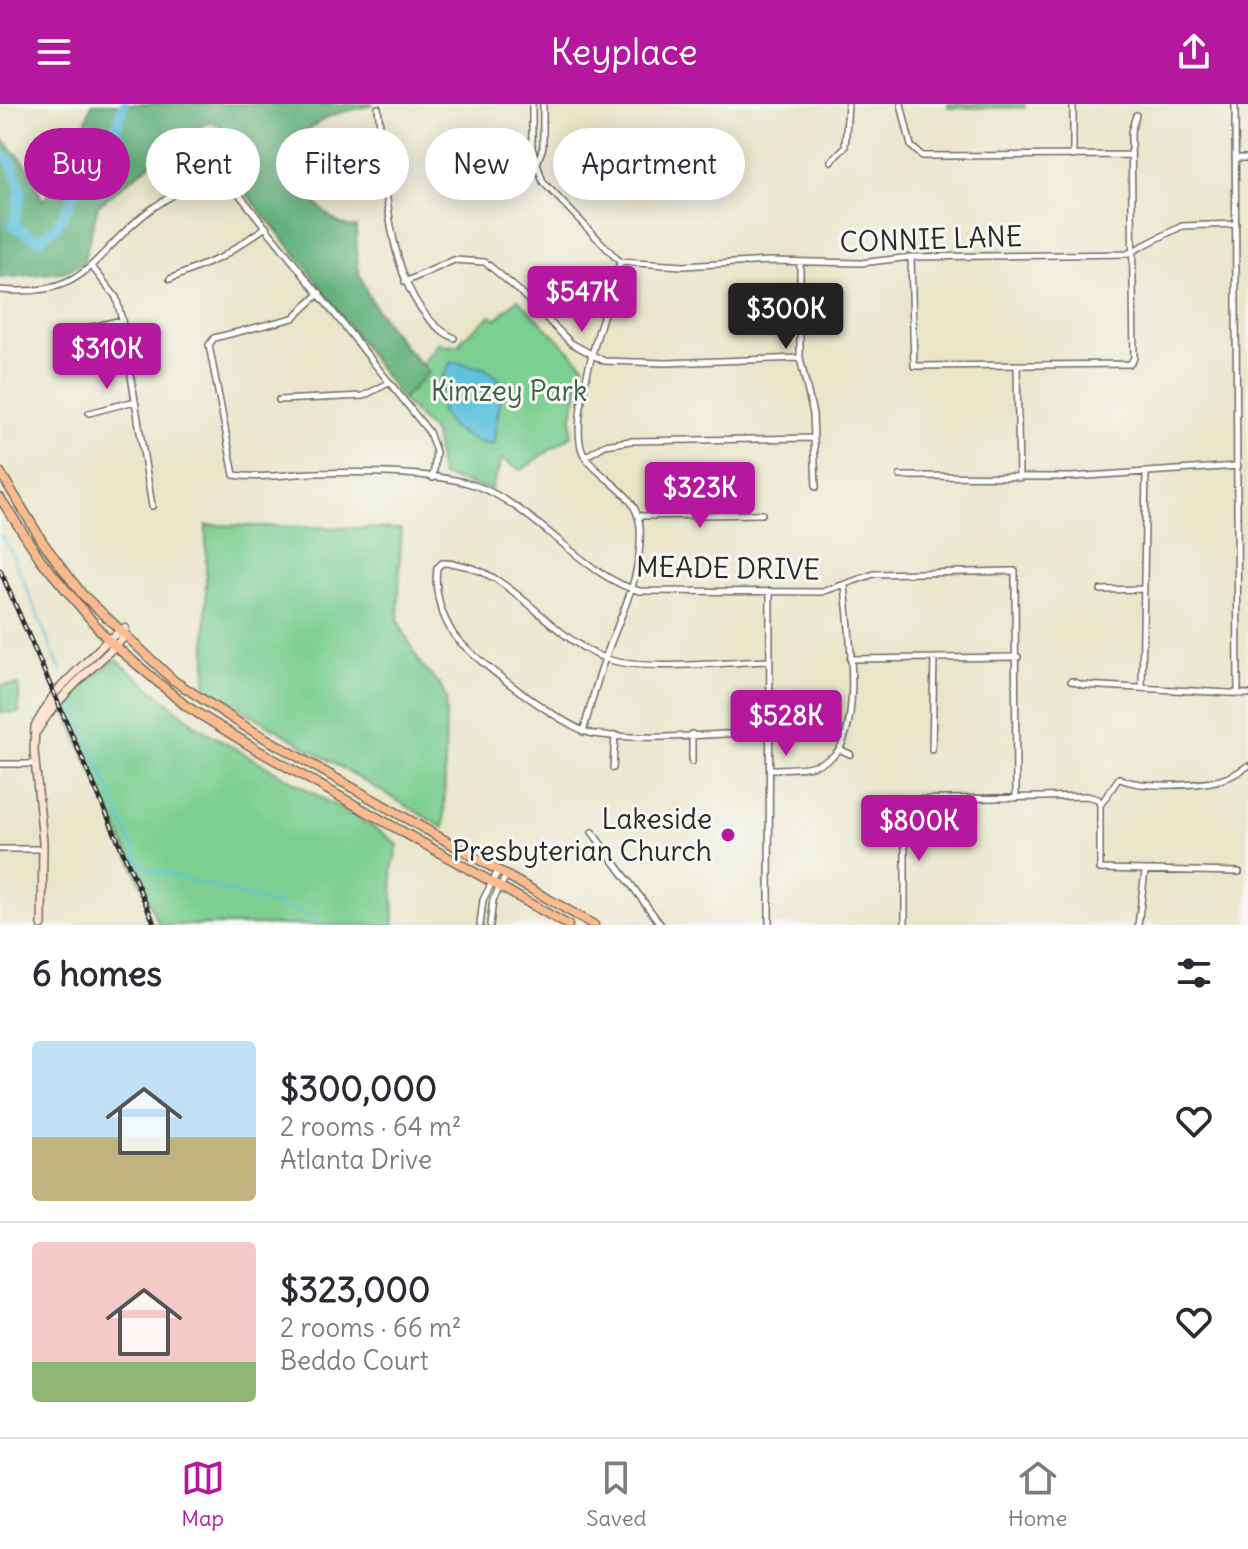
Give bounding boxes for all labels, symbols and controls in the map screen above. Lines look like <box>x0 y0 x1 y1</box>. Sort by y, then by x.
icon: menu <box>32 30 76 74</box>
text: Keyplace <box>550 30 698 75</box>
icon: share <box>1172 30 1216 74</box>
chip: Buy <box>24 128 130 200</box>
chip: Rent <box>146 128 260 200</box>
chip: Filters <box>276 128 409 200</box>
chip: New <box>425 128 537 200</box>
chip: Apartment <box>553 128 745 200</box>
street label: CONNIE LANE <box>839 218 1023 260</box>
pin: $547K <box>526 266 638 334</box>
text: $547K <box>546 275 618 308</box>
pin: $300K <box>730 283 842 351</box>
text: $300K <box>746 292 826 325</box>
pin: $310K <box>51 323 163 391</box>
text: $310K <box>71 332 143 365</box>
park label: Kimzey Park <box>431 373 587 409</box>
pin: $323K <box>644 462 756 530</box>
text: $323K <box>663 471 737 504</box>
street label: MEADE DRIVE <box>636 548 820 588</box>
pin: $528K <box>730 690 842 758</box>
text: $528K <box>749 699 823 732</box>
pin: $800K <box>863 795 975 863</box>
place label: Lakeside Presbyterian Church <box>452 801 712 869</box>
text: $800K <box>879 804 959 837</box>
marker: Lakeside Presbyterian Church <box>719 826 737 844</box>
icon: filters <box>1172 951 1216 995</box>
text: 6 homes <box>32 952 162 995</box>
text: $300,000 <box>280 1067 437 1110</box>
icon: home <box>96 1073 192 1169</box>
icon: heart <box>1172 1099 1216 1143</box>
text: 2 rooms · 64 m² <box>280 1110 462 1143</box>
text: Atlanta Drive <box>280 1143 432 1176</box>
text: $323,000 <box>280 1268 430 1311</box>
icon: home <box>96 1274 192 1370</box>
icon: heart <box>1172 1300 1216 1344</box>
text: 2 rooms · 66 m² <box>280 1311 462 1344</box>
text: Beddo Court <box>280 1344 428 1377</box>
tab: Map <box>181 1456 225 1532</box>
tab: Saved <box>586 1456 646 1532</box>
tab: Home <box>1008 1456 1067 1532</box>

